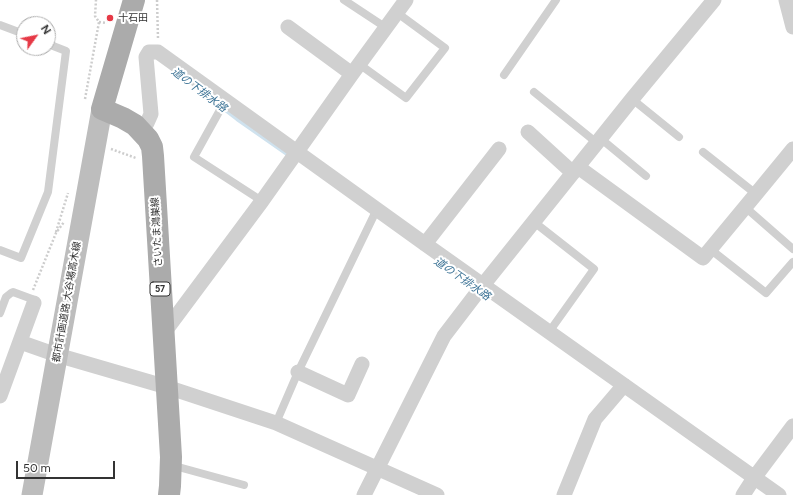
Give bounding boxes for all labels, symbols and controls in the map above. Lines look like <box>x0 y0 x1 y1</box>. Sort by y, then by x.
place label: 十石田 <box>118 12 148 24</box>
marker: 十石田 <box>105 13 115 23</box>
north arrow <box>16 16 56 56</box>
text: N <box>38 23 53 37</box>
water label: 道の下排水路 <box>169 65 229 115</box>
street label: さいたま鴻巣線 <box>149 197 165 267</box>
street label: 都市計画道路 大谷場高木線 <box>50 241 84 363</box>
water label: 道の下排水路 <box>431 255 493 303</box>
road number: 57 <box>150 282 170 296</box>
scale bar <box>18 453 117 479</box>
text: 50 m <box>23 461 51 475</box>

